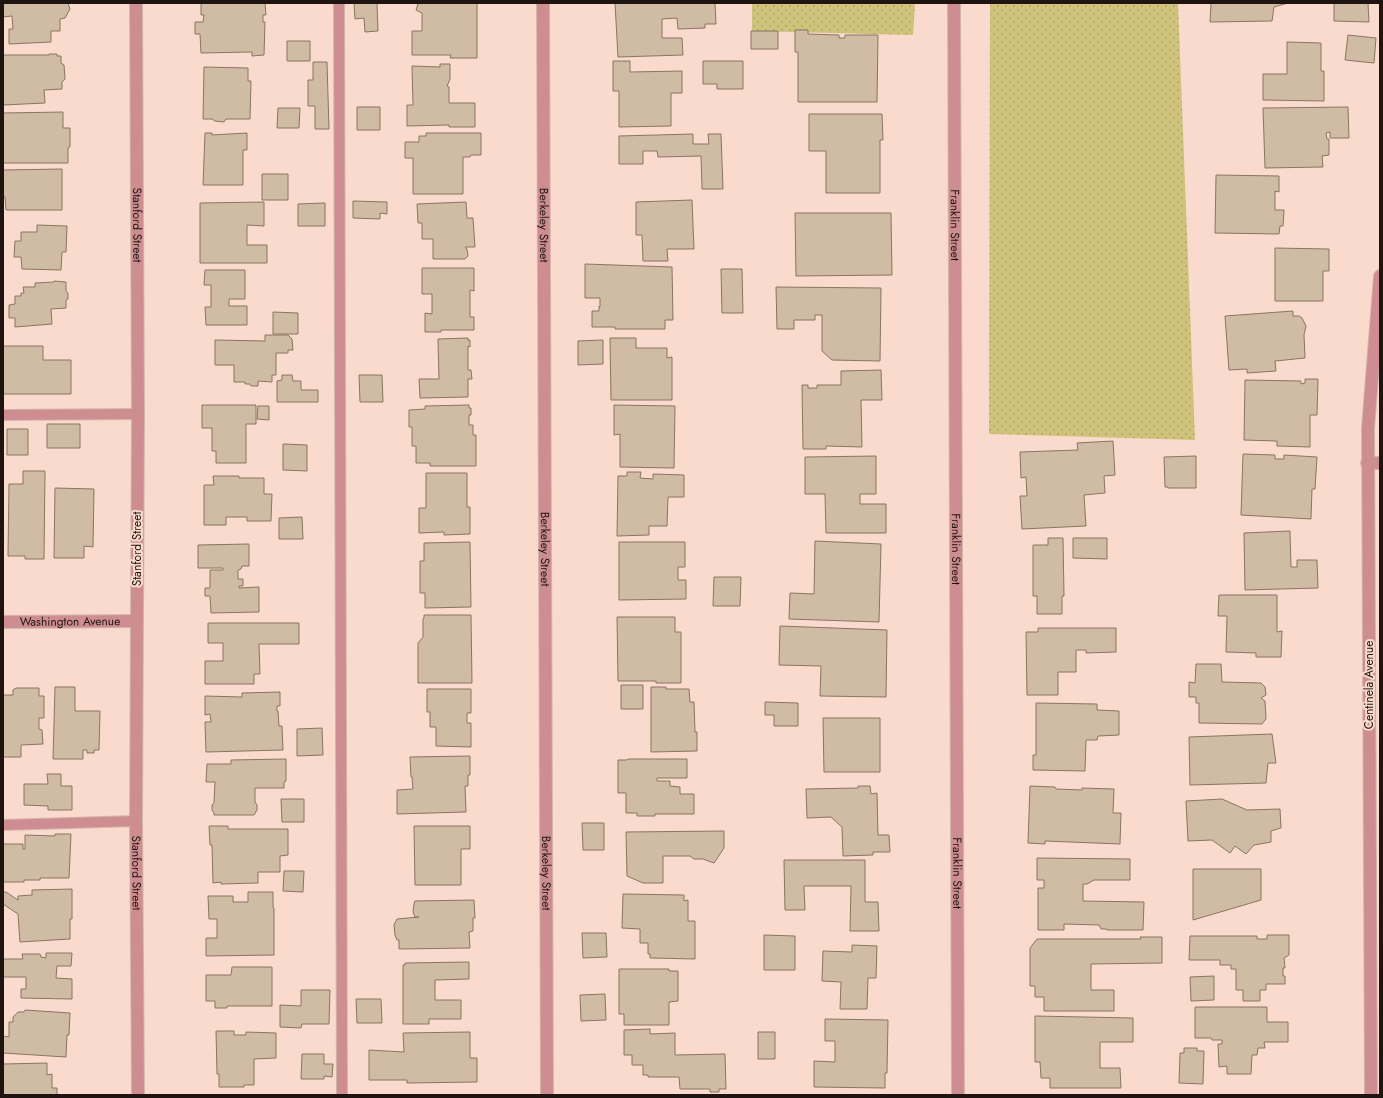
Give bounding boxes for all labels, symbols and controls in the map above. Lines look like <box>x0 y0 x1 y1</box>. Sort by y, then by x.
street label: Stanford Street <box>128 188 146 263</box>
street label: Berkeley Street <box>535 188 553 262</box>
street label: Franklin Street <box>946 189 964 261</box>
street label: Stanford Street <box>128 512 146 586</box>
street label: Berkeley Street <box>536 512 554 586</box>
street label: Franklin Street <box>947 513 965 585</box>
street label: Washington Avenue <box>20 612 120 631</box>
street label: Centinela Avenue <box>1360 641 1378 729</box>
street label: Stanford Street <box>127 836 146 911</box>
street label: Berkeley Street <box>537 836 555 910</box>
street label: Franklin Street <box>948 837 966 909</box>

